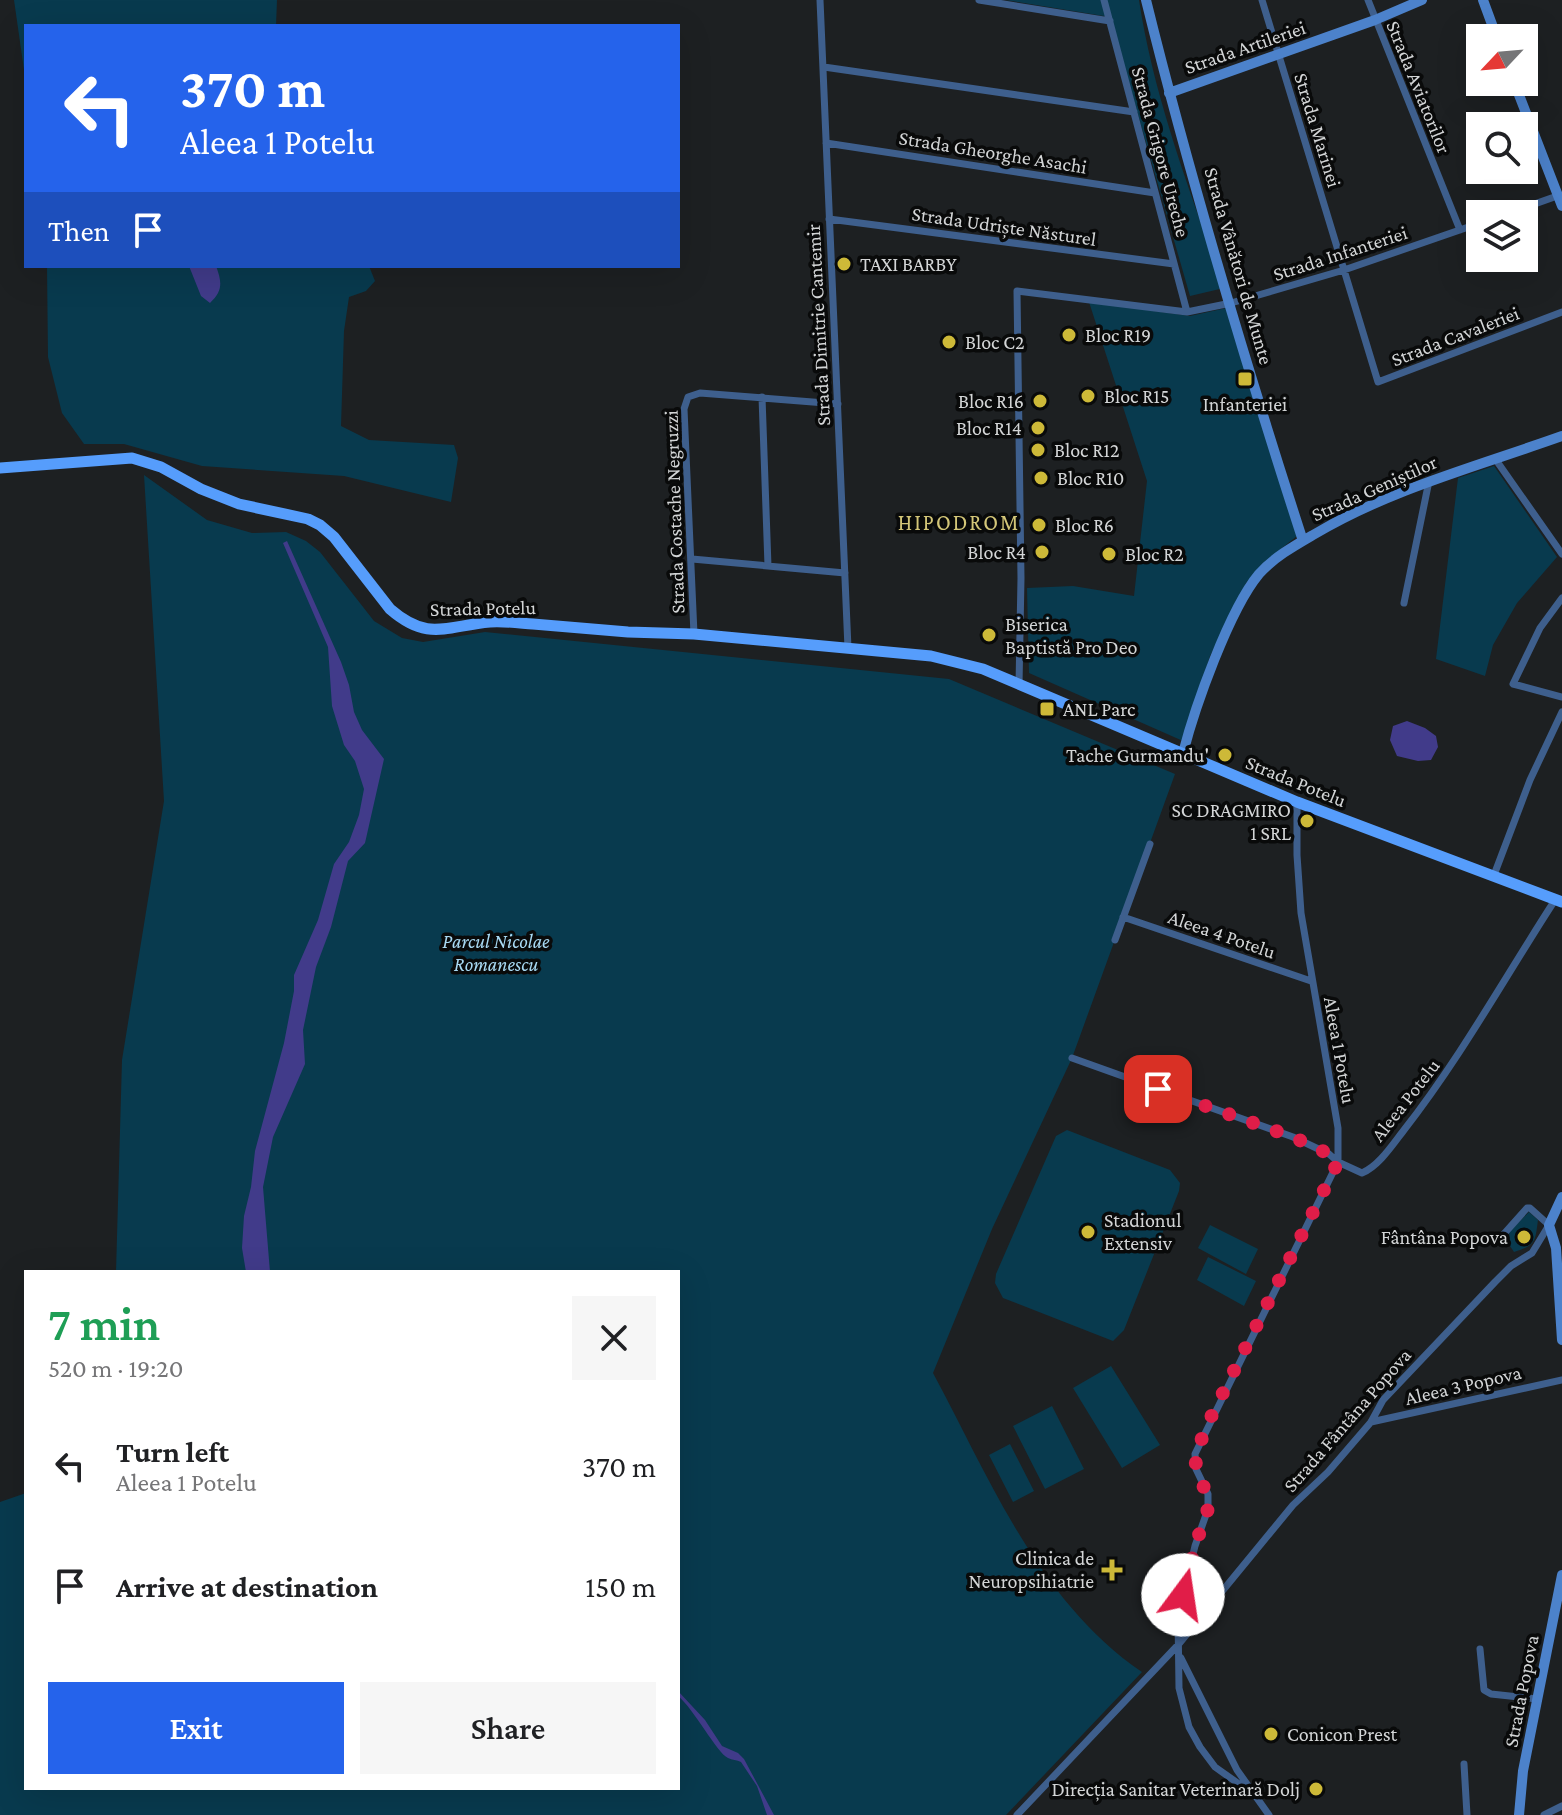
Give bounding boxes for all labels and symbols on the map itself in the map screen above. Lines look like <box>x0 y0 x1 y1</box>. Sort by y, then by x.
street label: Strada Artileriei <box>1182 16 1308 78</box>
street label: Strada Aviatorilor <box>1382 17 1456 157</box>
north arrow <box>1466 24 1538 96</box>
street label: Strada Grigore Ureche <box>1127 64 1194 240</box>
street label: Strada Marinei <box>1290 70 1346 190</box>
street label: Strada Gheorghe Asachi <box>897 126 1089 179</box>
street label: Strada Vânători de Munte <box>1200 165 1278 367</box>
street label: Strada Udriște Năsturel <box>910 202 1098 252</box>
street label: Strada Infanteriei <box>1270 221 1410 285</box>
street label: Strada Dimitrie Cantemir <box>802 223 834 427</box>
place label: TAXI BARBY <box>860 253 957 275</box>
marker: TAXI BARBY <box>835 255 853 273</box>
street label: Strada Cavaleriei <box>1388 302 1522 370</box>
place label: Bloc R19 <box>1085 324 1151 346</box>
marker: Bloc R19 <box>1060 326 1078 344</box>
place label: Bloc C2 <box>965 331 1025 353</box>
marker: Bloc C2 <box>940 333 958 351</box>
marker: Infanteriei <box>1236 370 1254 388</box>
place label: Bloc R15 <box>1104 385 1169 407</box>
marker: Bloc R15 <box>1079 387 1097 405</box>
place label: Bloc R16 <box>958 390 1024 412</box>
marker: Bloc R16 <box>1031 392 1049 410</box>
place label: Infanteriei <box>1203 393 1287 415</box>
street label: Strada Costache Negruzzi <box>659 410 690 614</box>
place label: Bloc R14 <box>956 417 1022 439</box>
marker: Bloc R14 <box>1029 419 1047 437</box>
place label: Bloc R12 <box>1054 439 1119 461</box>
marker: Bloc R12 <box>1029 441 1047 459</box>
street label: Strada Geniștilor <box>1308 451 1441 527</box>
place label: Bloc R10 <box>1057 467 1124 489</box>
marker: Bloc R10 <box>1032 469 1050 487</box>
district label: HIPODROM <box>898 510 1020 535</box>
place label: Bloc R6 <box>1055 514 1114 536</box>
marker: Bloc R6 <box>1030 516 1048 534</box>
place label: Bloc R4 <box>967 541 1026 563</box>
marker: Bloc R4 <box>1033 543 1051 561</box>
place label: Bloc R2 <box>1125 543 1184 565</box>
marker: Bloc R2 <box>1100 545 1118 563</box>
street label: Strada Potelu <box>430 596 537 620</box>
place label: Biserica Baptistă Pro Deo <box>1005 613 1137 659</box>
marker: Biserica Baptistă Pro Deo <box>980 626 998 644</box>
place label: ANL Parc <box>1063 698 1136 720</box>
marker: ANL Parc <box>1038 700 1056 718</box>
place label: Tache Gurmandu' <box>1066 744 1209 766</box>
marker: Tache Gurmandu' <box>1216 746 1234 764</box>
street label: Strada Potelu <box>1243 751 1350 811</box>
place label: SC DRAGMIRO 1 SRL <box>1171 799 1291 844</box>
marker: SC DRAGMIRO 1 SRL <box>1298 812 1316 830</box>
street label: Aleea 4 Potelu <box>1166 905 1279 963</box>
park label: Parcul Nicolae Romanescu <box>442 930 550 975</box>
street label: Aleea 1 Potelu <box>1320 995 1360 1106</box>
street label: Aleea Potelu <box>1366 1054 1444 1145</box>
pin <box>1124 1055 1192 1123</box>
place label: Stadionul Extensiv <box>1104 1209 1181 1254</box>
marker: Stadionul Extensiv <box>1079 1223 1097 1241</box>
place label: Fântâna Popova <box>1381 1226 1508 1249</box>
marker: Fântâna Popova <box>1515 1228 1533 1246</box>
street label: Strada Fântâna Popova <box>1279 1344 1416 1497</box>
street label: Aleea 3 Popova <box>1403 1361 1524 1410</box>
place label: Clinica de Neuropsihiatrie <box>968 1547 1094 1593</box>
position arrow <box>1141 1553 1225 1637</box>
marker: Clinica de Neuropsihiatrie <box>1101 1559 1123 1581</box>
street label: Strada Popova <box>1499 1633 1544 1749</box>
place label: Conicon Prest <box>1287 1723 1398 1745</box>
marker: Conicon Prest <box>1262 1725 1280 1743</box>
place label: Direcția Sanitar Veterinară Dolj <box>1051 1778 1300 1802</box>
marker: Direcția Sanitar Veterinară Dolj <box>1307 1780 1325 1798</box>

